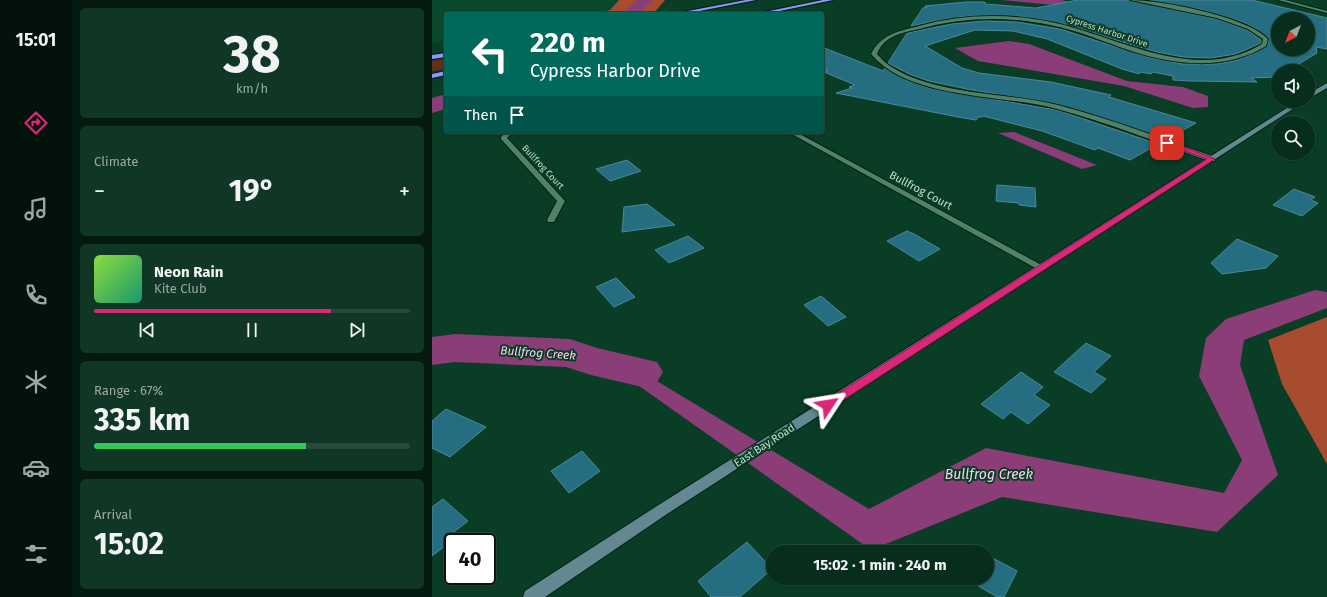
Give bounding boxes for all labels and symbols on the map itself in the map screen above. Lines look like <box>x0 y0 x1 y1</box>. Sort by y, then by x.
north arrow <box>1271 12 1315 56</box>
street label: Cypress Harbor Drive <box>1065 13 1149 49</box>
pin <box>1150 126 1184 160</box>
street label: Bullfrog Court <box>520 143 566 192</box>
street label: Bullfrog Court <box>887 168 954 212</box>
water label: Bullfrog Creek <box>500 343 577 363</box>
position arrow <box>807 384 849 426</box>
street label: East Bay Road <box>731 421 797 470</box>
water label: Bullfrog Creek <box>945 466 1034 483</box>
speed limit sign: 40 <box>444 533 496 585</box>

